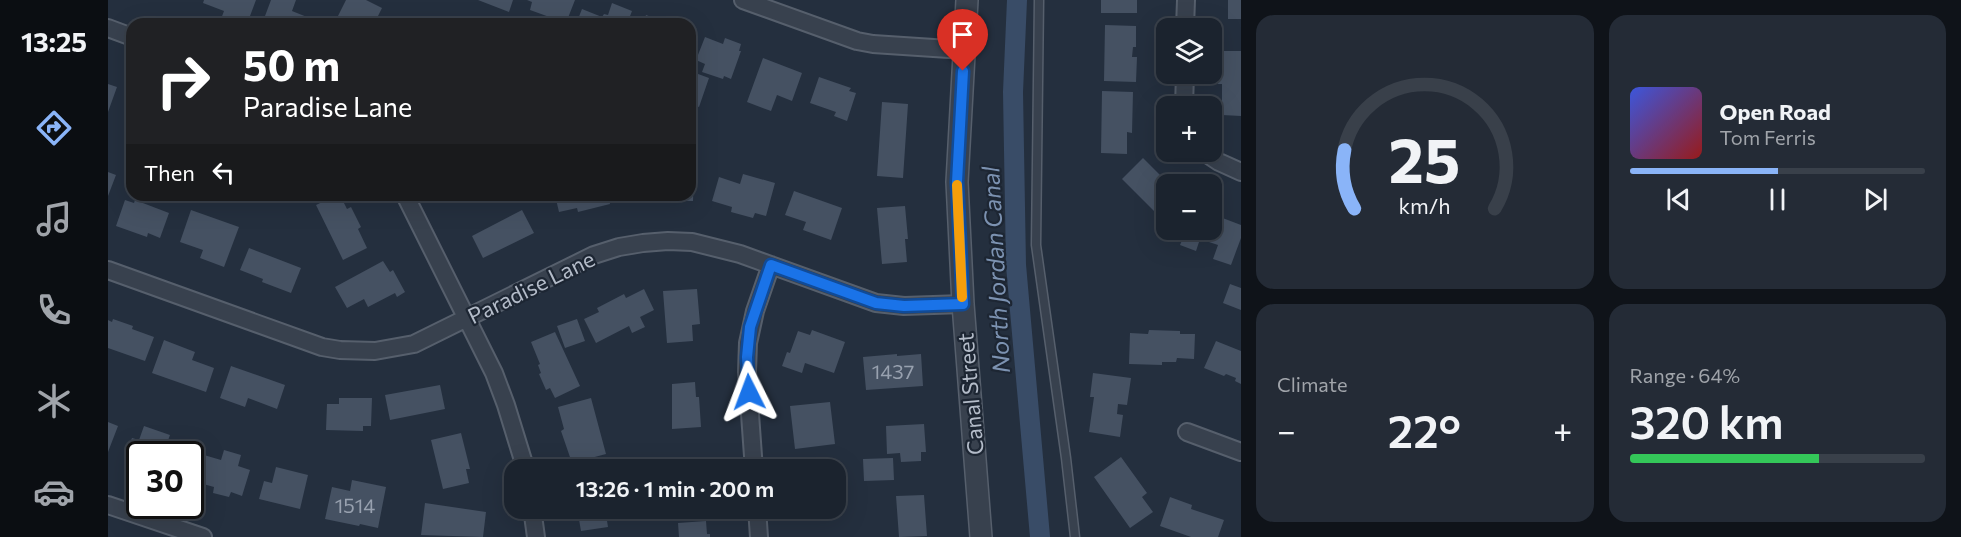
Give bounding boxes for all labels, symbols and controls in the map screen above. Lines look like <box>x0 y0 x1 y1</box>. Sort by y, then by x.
pin <box>937 9 988 71</box>
icon: arrive <box>946 18 979 51</box>
map controls <box>1156 18 1222 240</box>
button: layers <box>1156 18 1222 84</box>
text: 13:25 <box>21 25 87 58</box>
text: 50 m <box>243 38 340 90</box>
icon: right <box>144 42 222 120</box>
text: Paradise Lane <box>243 90 412 123</box>
button: + <box>1156 96 1222 162</box>
text: Open Road <box>1720 98 1831 125</box>
icon: directions <box>33 107 75 149</box>
text: 25 <box>1389 120 1461 196</box>
text: Tom Ferris <box>1720 125 1816 149</box>
icon: left <box>207 156 240 189</box>
text: Then <box>144 159 195 186</box>
water label: North Jordan Canal <box>975 165 1015 374</box>
button: − <box>1156 174 1222 240</box>
icon: previous <box>1662 183 1695 216</box>
icon: pause <box>1761 183 1794 216</box>
icon: next <box>1859 183 1892 216</box>
text: km/h <box>1399 192 1451 218</box>
icon: music <box>33 198 75 240</box>
street label: Paradise Lane <box>463 245 599 329</box>
icon: phone <box>33 289 75 331</box>
street label: Canal Street <box>951 332 989 456</box>
house number: 1437 <box>872 359 914 383</box>
position arrow <box>717 360 781 424</box>
text: Range · 64% <box>1630 363 1740 387</box>
text: Climate <box>1277 372 1347 396</box>
icon: climate <box>33 380 75 422</box>
text: 320 km <box>1630 393 1783 448</box>
text: 22° <box>1388 402 1461 457</box>
text: − <box>1277 409 1296 450</box>
text: + <box>1553 409 1573 450</box>
speed limit sign: 30 <box>126 441 204 519</box>
icon: car <box>33 471 75 513</box>
text: 13:26 · 1 min · 200 m <box>576 475 774 502</box>
house number: 1514 <box>335 493 375 517</box>

